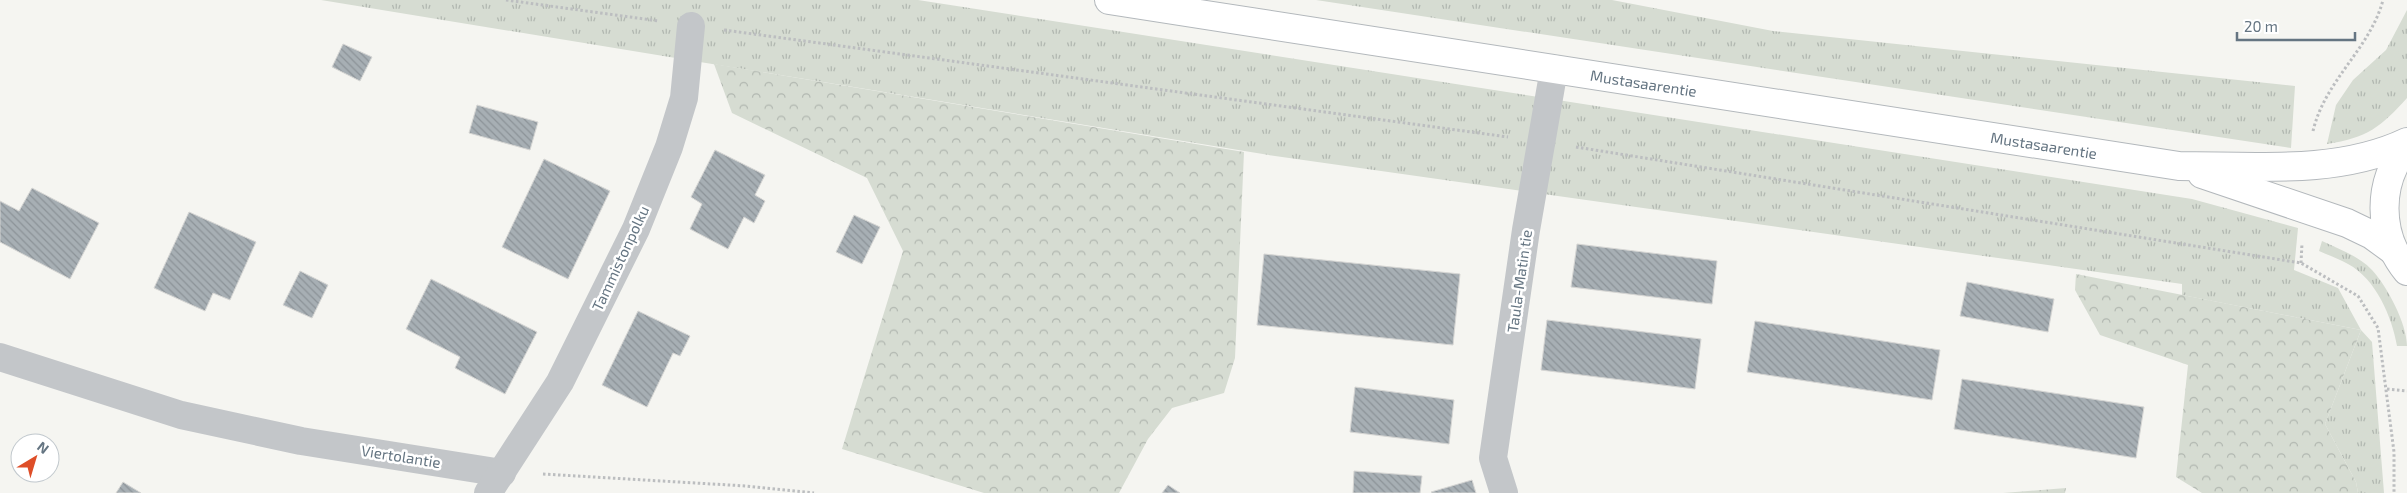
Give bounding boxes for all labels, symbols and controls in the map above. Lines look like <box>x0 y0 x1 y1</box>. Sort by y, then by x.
scale bar <box>2237 10 2354 42</box>
text: 20 m <box>2244 17 2278 35</box>
street label: Mustasaarentie <box>1589 66 1698 100</box>
street label: Mustasaarentie <box>1989 128 2098 162</box>
street label: Tammistonpolku <box>588 203 652 313</box>
street label: Taula-Matin tie <box>1503 228 1535 334</box>
north arrow <box>10 433 60 483</box>
text: N <box>34 438 53 457</box>
street label: Viertolantie <box>360 441 442 471</box>

